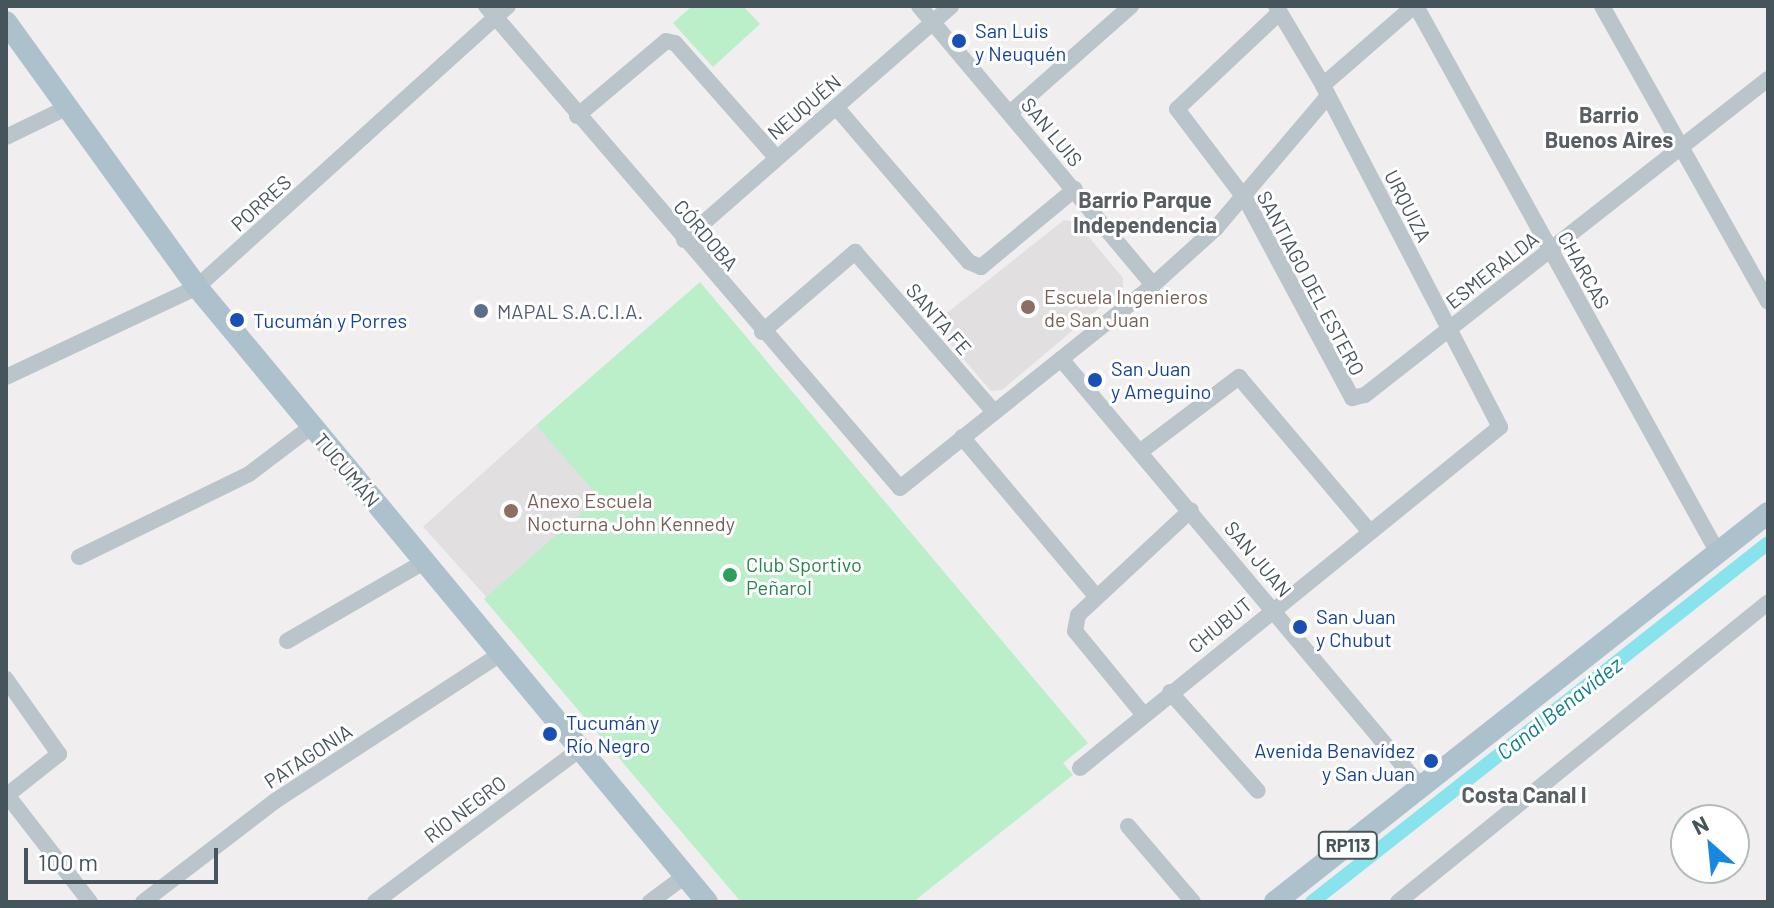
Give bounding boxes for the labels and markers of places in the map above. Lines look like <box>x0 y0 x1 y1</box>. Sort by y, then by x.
place label: San Luis y Neuquén <box>975 18 1066 65</box>
marker: San Luis y Neuquén <box>950 32 968 50</box>
place label: Escuela Ingenieros de San Juan <box>1044 284 1208 331</box>
marker: Escuela Ingenieros de San Juan <box>1019 298 1037 316</box>
place label: MAPAL S.A.C.I.A. <box>497 299 643 323</box>
marker: MAPAL S.A.C.I.A. <box>472 302 490 320</box>
place label: Tucumán y Porres <box>253 308 407 332</box>
marker: Tucumán y Porres <box>228 311 246 329</box>
place label: San Juan y Ameguino <box>1111 356 1211 403</box>
marker: San Juan y Ameguino <box>1086 371 1104 389</box>
place label: Anexo Escuela Nocturna John Kennedy <box>527 488 735 535</box>
marker: Anexo Escuela Nocturna John Kennedy <box>502 502 520 520</box>
place label: Club Sportivo Peñarol <box>746 552 862 599</box>
marker: Club Sportivo Peñarol <box>721 566 739 584</box>
place label: San Juan y Chubut <box>1316 604 1396 651</box>
marker: San Juan y Chubut <box>1291 618 1309 636</box>
place label: Tucumán y Río Negro <box>566 710 659 757</box>
marker: Tucumán y Río Negro <box>541 725 559 743</box>
place label: Avenida Benavídez y San Juan <box>1254 738 1415 785</box>
marker: Avenida Benavídez y San Juan <box>1422 752 1440 770</box>

